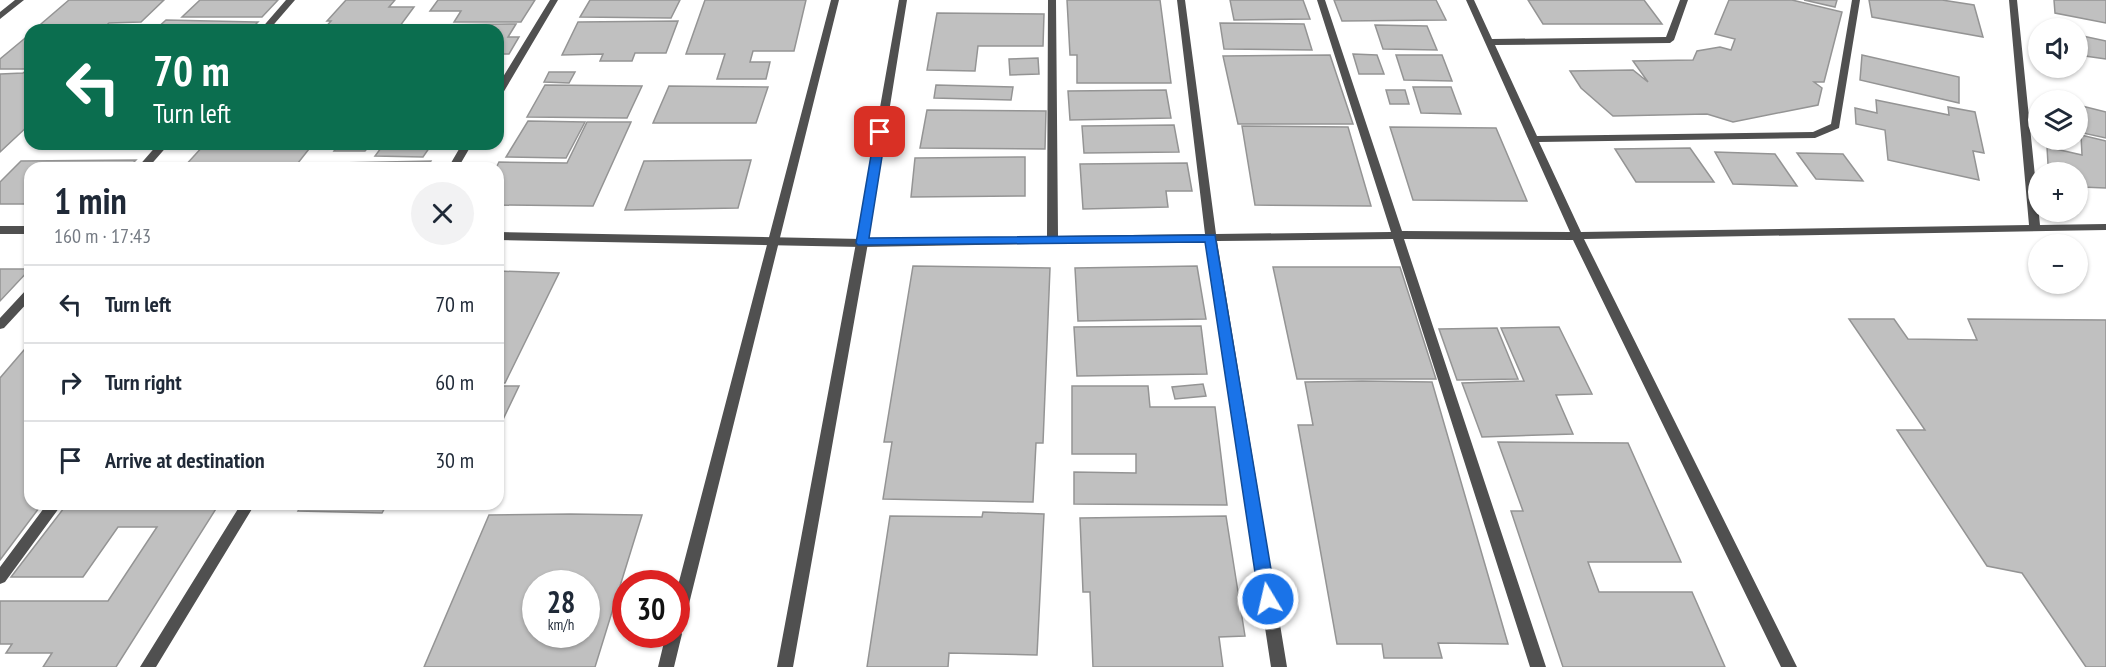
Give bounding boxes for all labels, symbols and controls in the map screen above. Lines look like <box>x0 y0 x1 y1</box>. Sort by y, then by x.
map controls <box>2028 18 2088 294</box>
button: sound <box>2028 18 2088 78</box>
text: 70 m <box>153 43 230 98</box>
icon: left <box>54 48 132 126</box>
button: layers <box>2028 90 2088 150</box>
text: Turn left <box>153 96 231 130</box>
pin <box>854 106 905 157</box>
icon: arrive <box>863 115 896 148</box>
button: + <box>2028 162 2088 222</box>
text: 1 min <box>54 177 127 224</box>
button: close <box>411 182 474 245</box>
text: 160 m · 17:43 <box>54 223 151 249</box>
button: − <box>2028 234 2088 294</box>
icon: left <box>54 288 87 321</box>
text: Turn left <box>105 290 171 318</box>
text: 70 m <box>435 290 474 318</box>
icon: right <box>54 366 87 399</box>
text: Turn right <box>105 368 182 396</box>
text: 60 m <box>435 368 474 396</box>
icon: arrive <box>54 444 87 477</box>
text: Arrive at destination <box>105 446 265 474</box>
text: 30 m <box>435 446 474 474</box>
position arrow <box>1236 567 1300 631</box>
speed limit sign: 30 <box>612 570 690 648</box>
text: 28 <box>547 582 575 621</box>
text: km/h <box>548 615 574 634</box>

